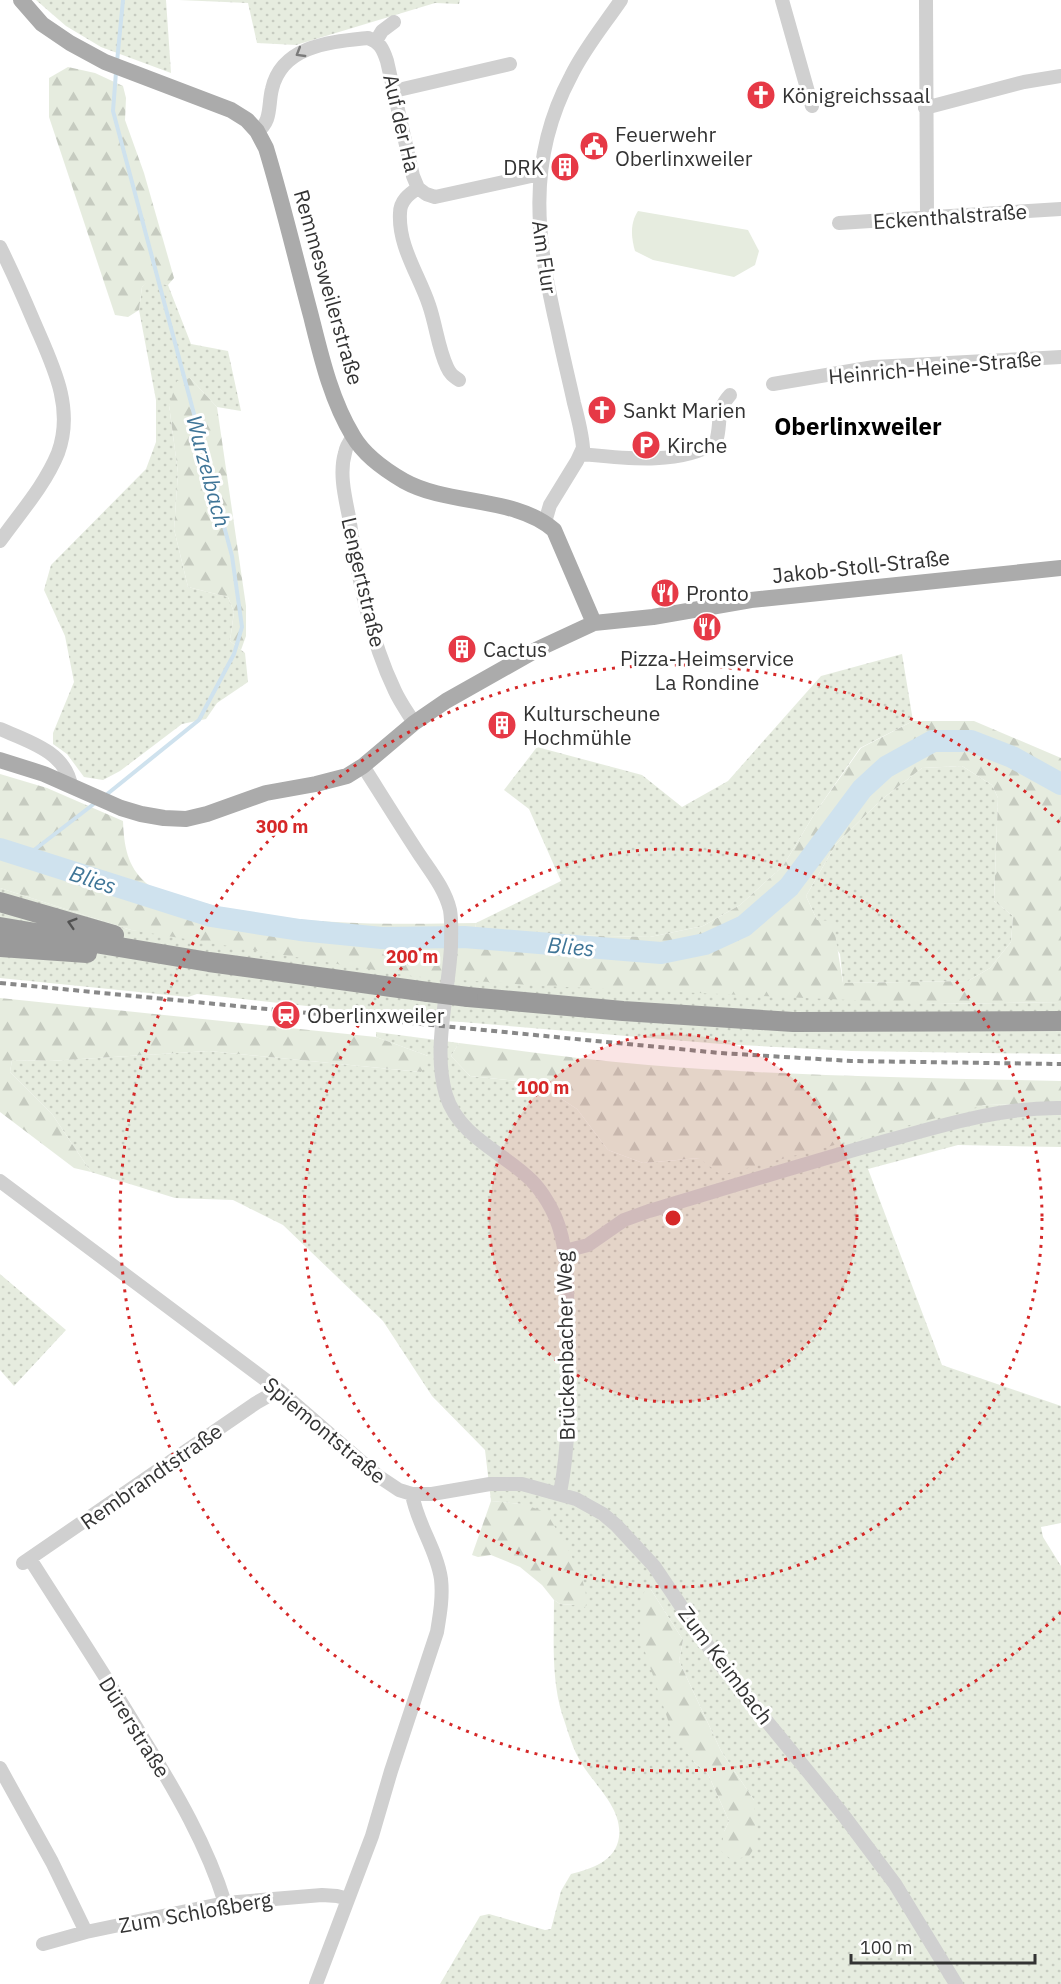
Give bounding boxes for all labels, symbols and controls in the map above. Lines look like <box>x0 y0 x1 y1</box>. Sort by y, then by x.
one-way arrow <box>296 45 306 57</box>
street label: Auf der Ha <box>377 71 427 175</box>
church icon: Königreichssaal <box>745 79 777 111</box>
place label: Königreichssaal <box>782 81 930 109</box>
place label: Feuerwehr Oberlinxweiler <box>615 120 753 172</box>
public building icon: Feuerwehr Oberlinxweiler <box>578 130 610 162</box>
building icon: DRK <box>549 151 581 183</box>
place label: DRK <box>503 153 544 181</box>
street label: Remmesweilerstraße <box>288 186 370 388</box>
street label: Eckenthalstraße <box>872 197 1028 235</box>
street label: Am Flur <box>526 218 564 296</box>
street label: Heinrich-Heine-Straße <box>827 344 1043 390</box>
church icon: Sankt Marien <box>586 394 618 426</box>
place label: Sankt Marien <box>623 396 746 424</box>
district label: Oberlinxweiler <box>774 410 942 442</box>
water label: Wurzelbach <box>180 412 238 530</box>
parking icon: Kirche <box>630 429 662 461</box>
place label: Kirche <box>667 431 727 459</box>
street label: Lengertstraße <box>335 514 393 650</box>
street label: Jakob-Stoll-Straße <box>771 543 951 589</box>
restaurant icon: Pronto <box>649 577 681 609</box>
place label: Pronto <box>686 579 749 607</box>
restaurant icon: Pizza-Heimservice La Rondine <box>691 611 723 643</box>
building icon: Cactus <box>446 633 478 665</box>
place label: Cactus <box>483 635 547 663</box>
place label: Pizza-Heimservice La Rondine <box>620 644 794 696</box>
place label: Kulturscheune Hochmühle <box>523 699 660 751</box>
building icon: Kulturscheune Hochmühle <box>486 709 518 741</box>
text: 300 m <box>256 815 308 838</box>
water label: Blies <box>66 858 120 900</box>
one-way arrow <box>67 918 78 930</box>
water label: Blies <box>546 930 596 962</box>
text: 200 m <box>386 945 438 968</box>
station icon: Oberlinxweiler <box>270 999 302 1031</box>
place label: Oberlinxweiler <box>307 1001 445 1029</box>
text: 100 m <box>517 1076 569 1099</box>
centre of rings <box>663 1208 683 1228</box>
street label: Brückenbacher Weg <box>549 1251 581 1441</box>
street label: Spiemontstraße <box>258 1370 392 1490</box>
street label: Rembrandtstraße <box>75 1417 227 1535</box>
street label: Zum Keimbach <box>672 1600 780 1730</box>
street label: Dürerstraße <box>93 1671 177 1783</box>
street label: Zum Schloßberg <box>116 1885 274 1939</box>
scale bar <box>851 1927 1036 1965</box>
text: 100 m <box>860 1936 912 1959</box>

